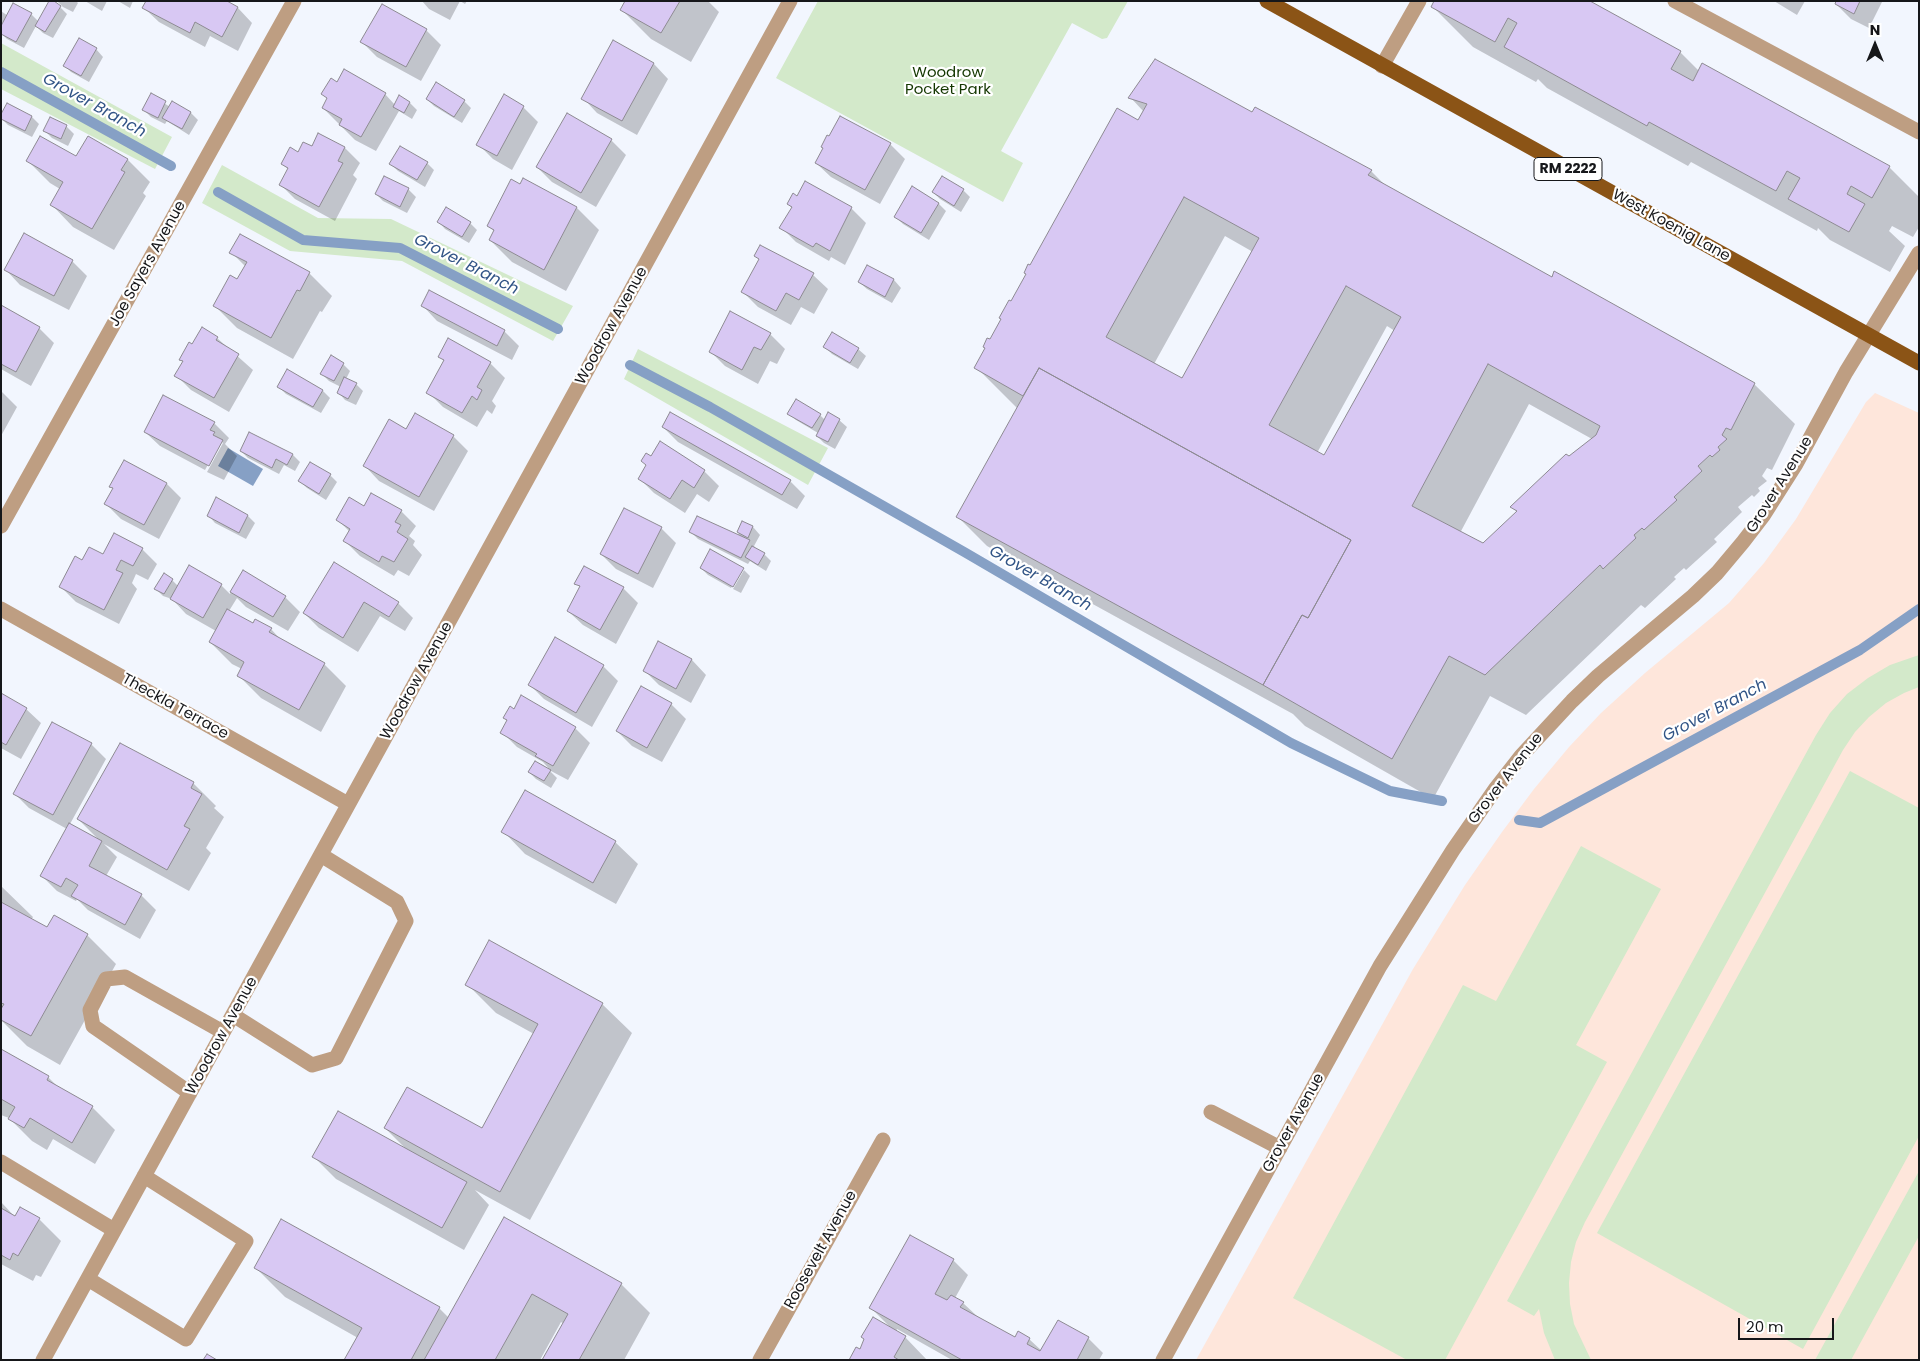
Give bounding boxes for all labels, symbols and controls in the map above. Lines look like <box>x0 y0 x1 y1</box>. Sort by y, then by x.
north arrow <box>1850 20 1900 70</box>
text: N <box>1870 20 1880 40</box>
park label: Woodrow Pocket Park <box>905 64 991 99</box>
water label: Grover Branch <box>39 70 149 142</box>
road number: RM 2222 <box>1534 157 1602 180</box>
street label: West Koenig Lane <box>1609 186 1733 266</box>
street label: Joe Sayers Avenue <box>106 198 190 330</box>
water label: Grover Branch <box>410 230 522 300</box>
street label: Woodrow Avenue <box>572 264 652 388</box>
street label: Grover Avenue <box>1743 433 1817 537</box>
water label: Grover Branch <box>985 542 1095 616</box>
street label: Woodrow Avenue <box>377 619 457 743</box>
street label: Theckla Terrace <box>119 670 231 744</box>
water label: Grover Branch <box>1660 676 1770 746</box>
street label: Grover Avenue <box>1465 730 1547 828</box>
street label: Woodrow Avenue <box>182 974 262 1098</box>
street label: Grover Avenue <box>1259 1070 1329 1176</box>
street label: Roosevelt Avenue <box>781 1188 861 1312</box>
scale bar <box>1740 1308 1836 1340</box>
text: 20 m <box>1746 1316 1784 1337</box>

